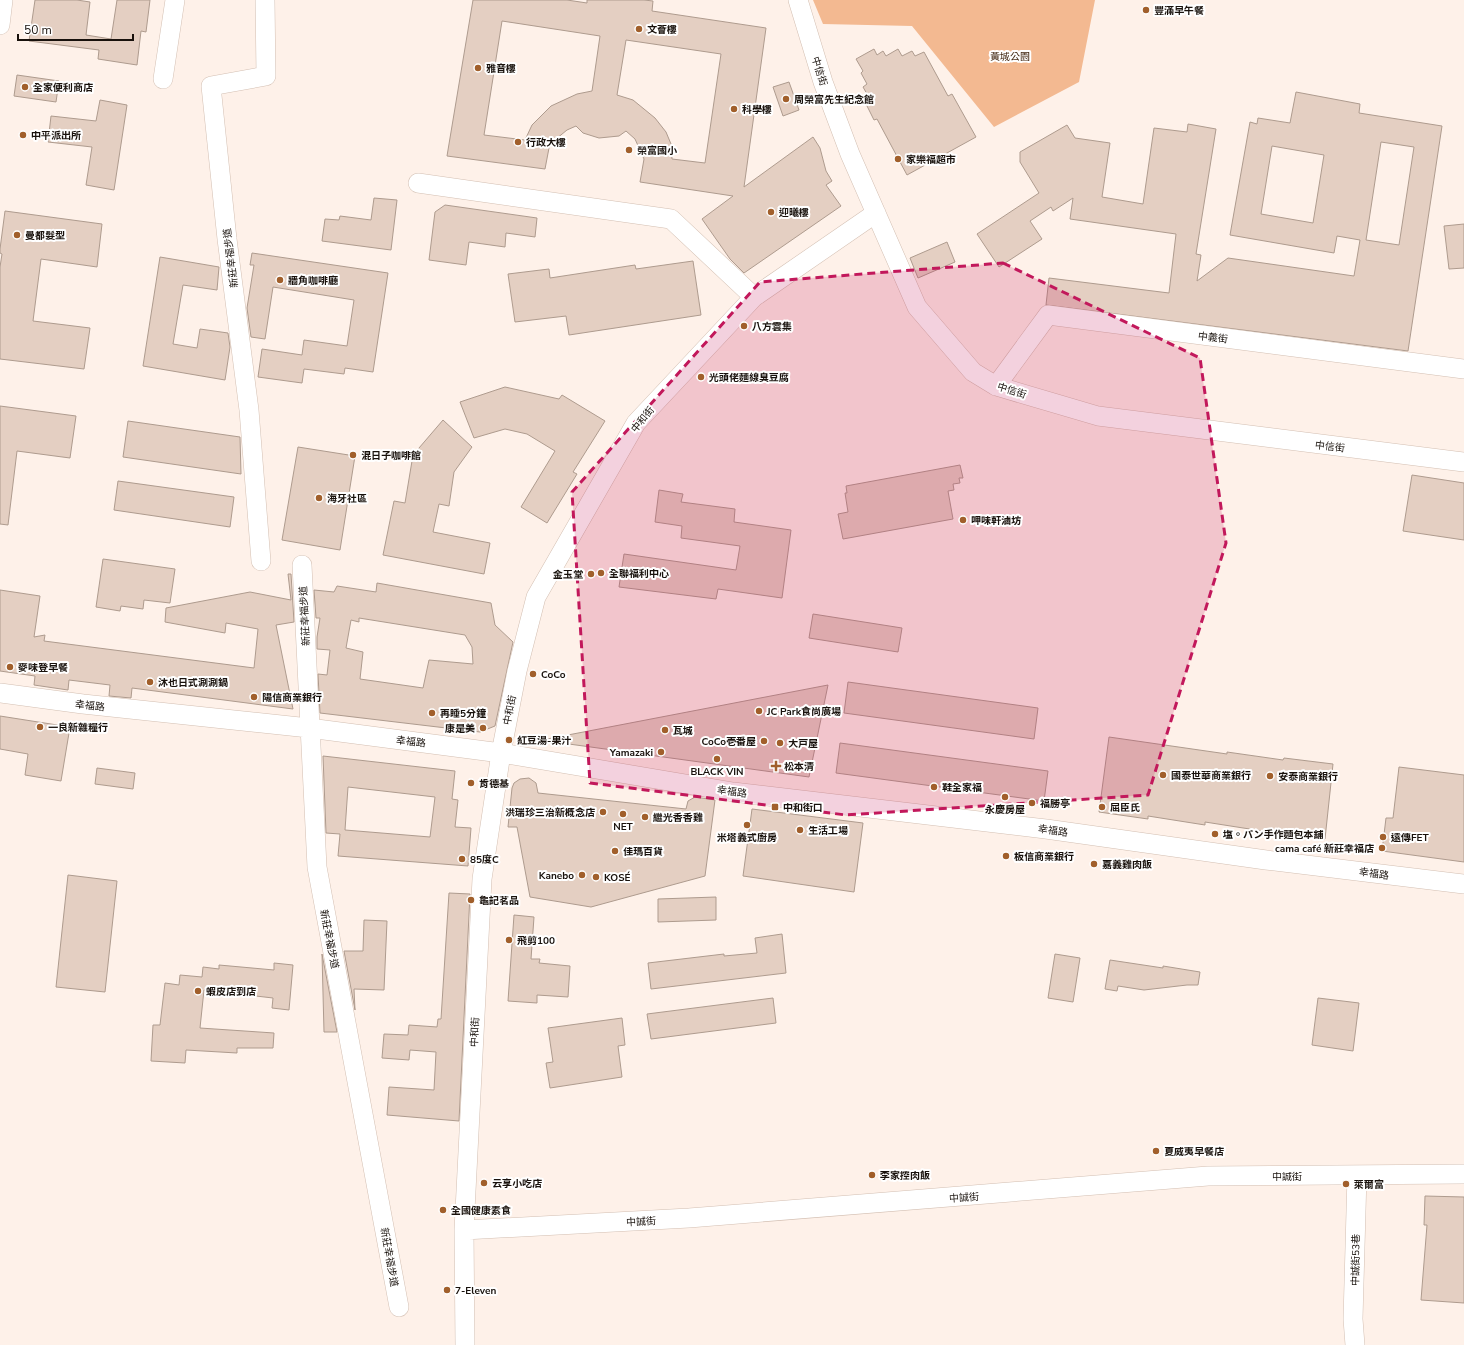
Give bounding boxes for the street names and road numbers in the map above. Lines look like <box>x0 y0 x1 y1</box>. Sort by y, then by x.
street label: 中信街 <box>808 55 830 88</box>
street label: 新莊幸福步道 <box>220 227 242 289</box>
street label: 中義街 <box>1197 329 1229 347</box>
street label: 中信街 <box>995 380 1028 402</box>
street label: 中和街 <box>628 404 658 436</box>
street label: 中信街 <box>1314 438 1346 456</box>
street label: 新莊幸福步道 <box>296 586 314 646</box>
street label: 中和街 <box>500 694 520 726</box>
street label: 幸福路 <box>74 697 106 715</box>
street label: 幸福路 <box>395 733 427 751</box>
street label: 幸福路 <box>716 783 748 801</box>
street label: 幸福路 <box>1037 822 1069 840</box>
street label: 幸福路 <box>1358 865 1390 883</box>
street label: 新莊幸福步道 <box>316 908 342 970</box>
street label: 中和街 <box>467 1017 483 1047</box>
street label: 中誠街 <box>1272 1170 1302 1184</box>
street label: 中誠街 <box>949 1190 980 1206</box>
street label: 中誠街 <box>626 1214 656 1230</box>
street label: 新莊幸福步道 <box>377 1226 401 1288</box>
street label: 中誠街53巷 <box>1349 1234 1363 1286</box>

